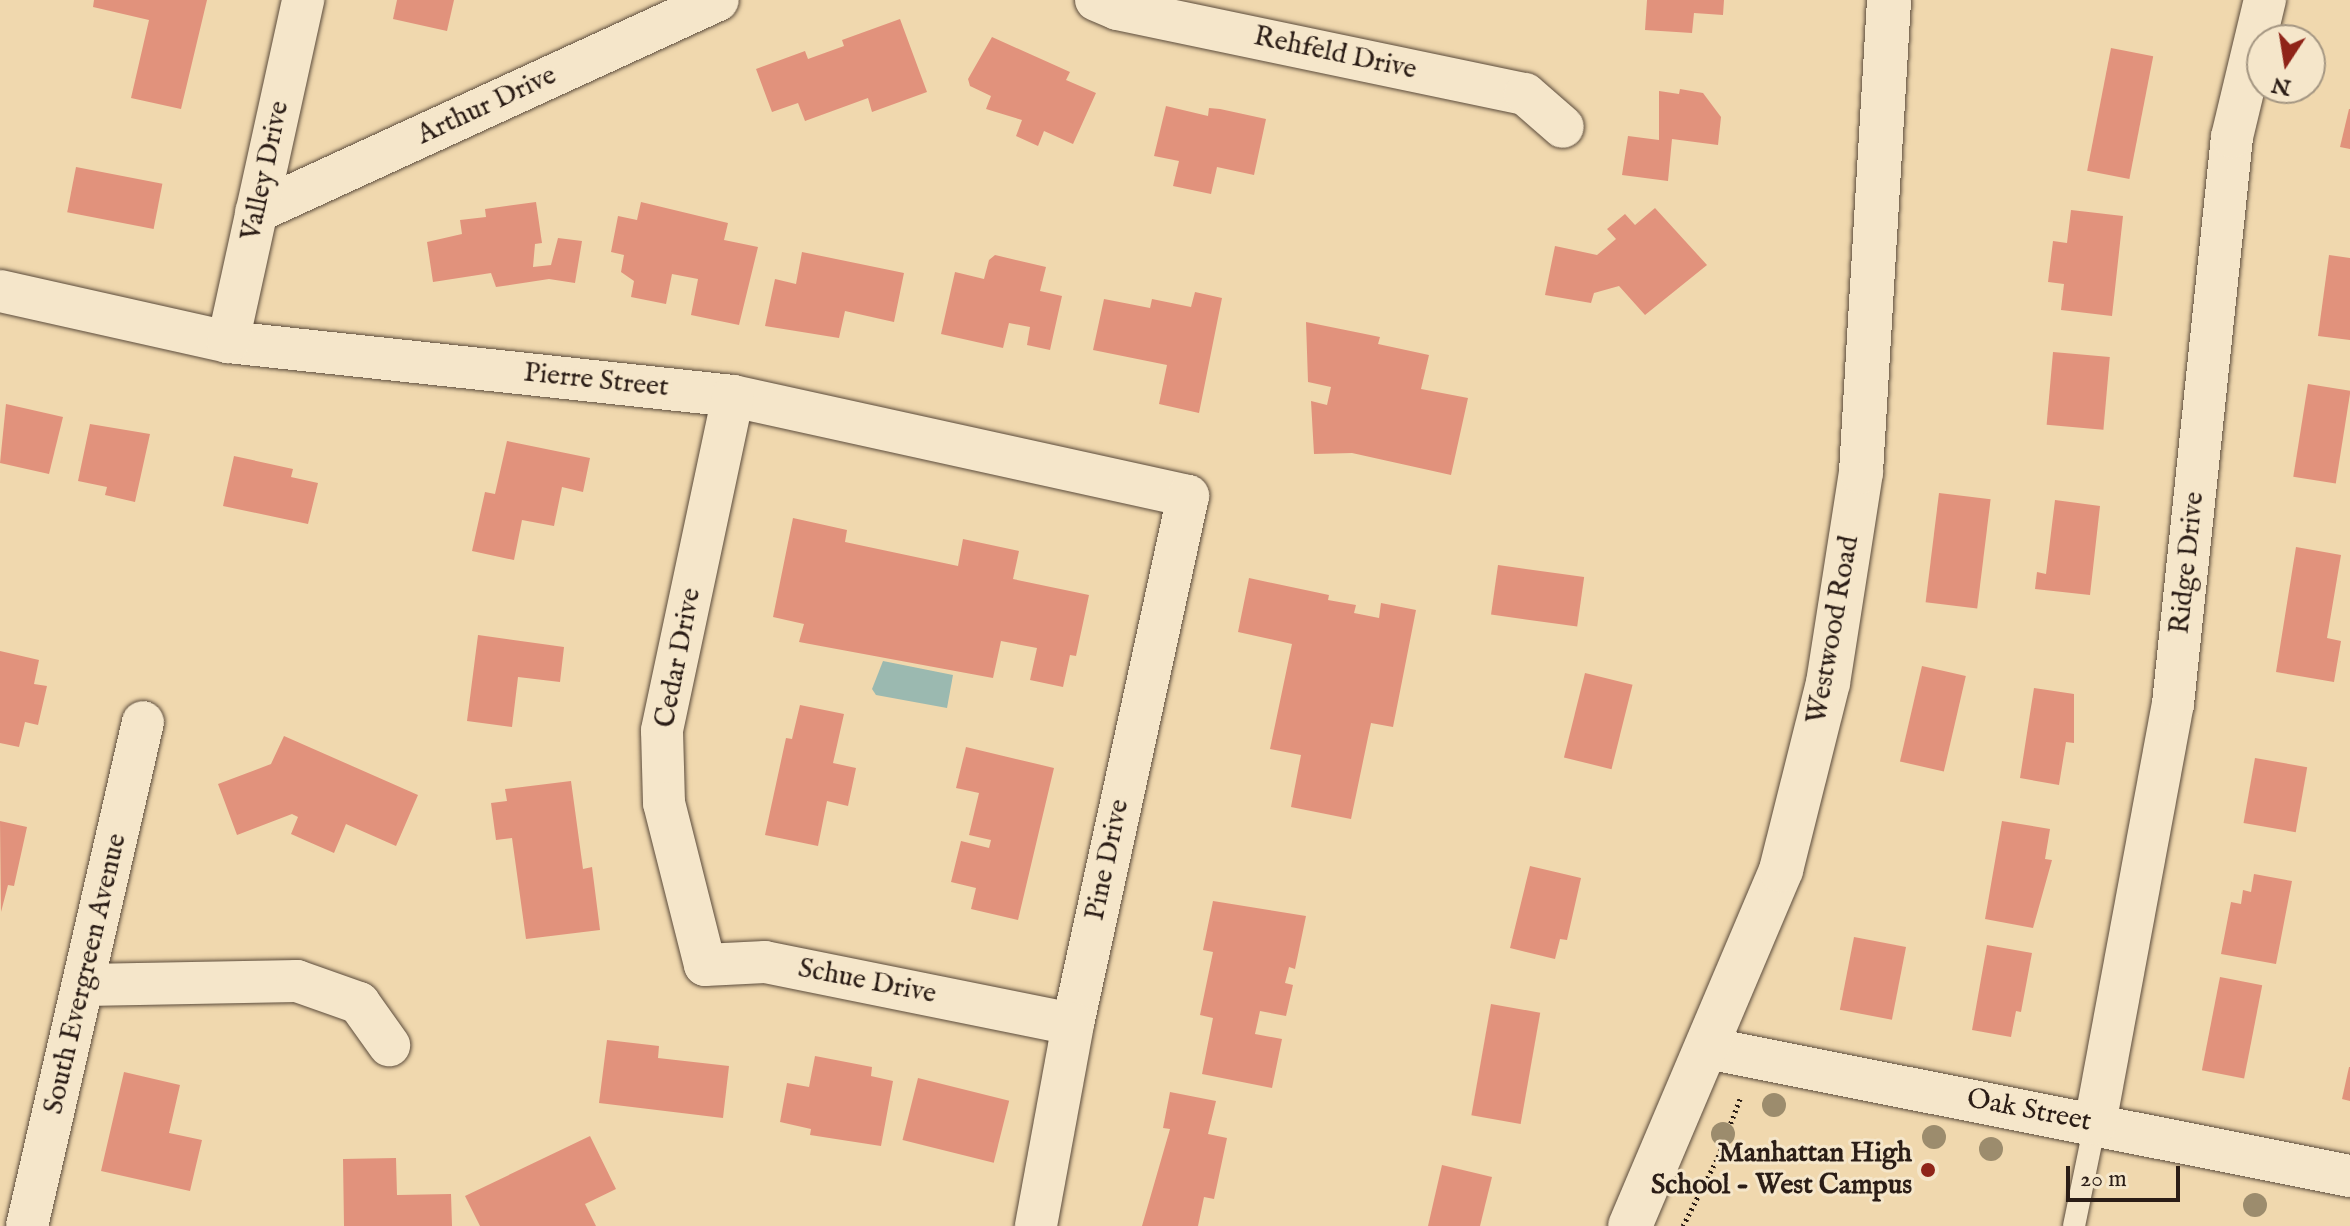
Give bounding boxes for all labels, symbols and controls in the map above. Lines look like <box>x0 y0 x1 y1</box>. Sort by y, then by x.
street label: Rehfeld Drive <box>1250 20 1420 88</box>
north arrow <box>2246 24 2326 104</box>
street label: Arthur Drive <box>412 59 562 153</box>
text: N <box>2269 70 2294 101</box>
street label: Valley Drive <box>235 98 297 244</box>
street label: Pierre Street <box>522 357 670 405</box>
street label: Ridge Drive <box>2164 490 2212 636</box>
street label: Westwood Road <box>1801 533 1867 727</box>
street label: Cedar Drive <box>649 585 709 731</box>
street label: Pine Drive <box>1079 796 1137 924</box>
street label: South Evergreen Avenue <box>37 830 135 1118</box>
street label: Schue Drive <box>795 952 939 1012</box>
street label: Oak Street <box>1964 1082 2094 1140</box>
place label: Manhattan High School - West Campus <box>1651 1137 1912 1203</box>
scale bar <box>2070 1150 2184 1200</box>
marker: Manhattan High School - West Campus <box>1919 1161 1937 1179</box>
text: 20 m <box>2080 1164 2127 1195</box>

